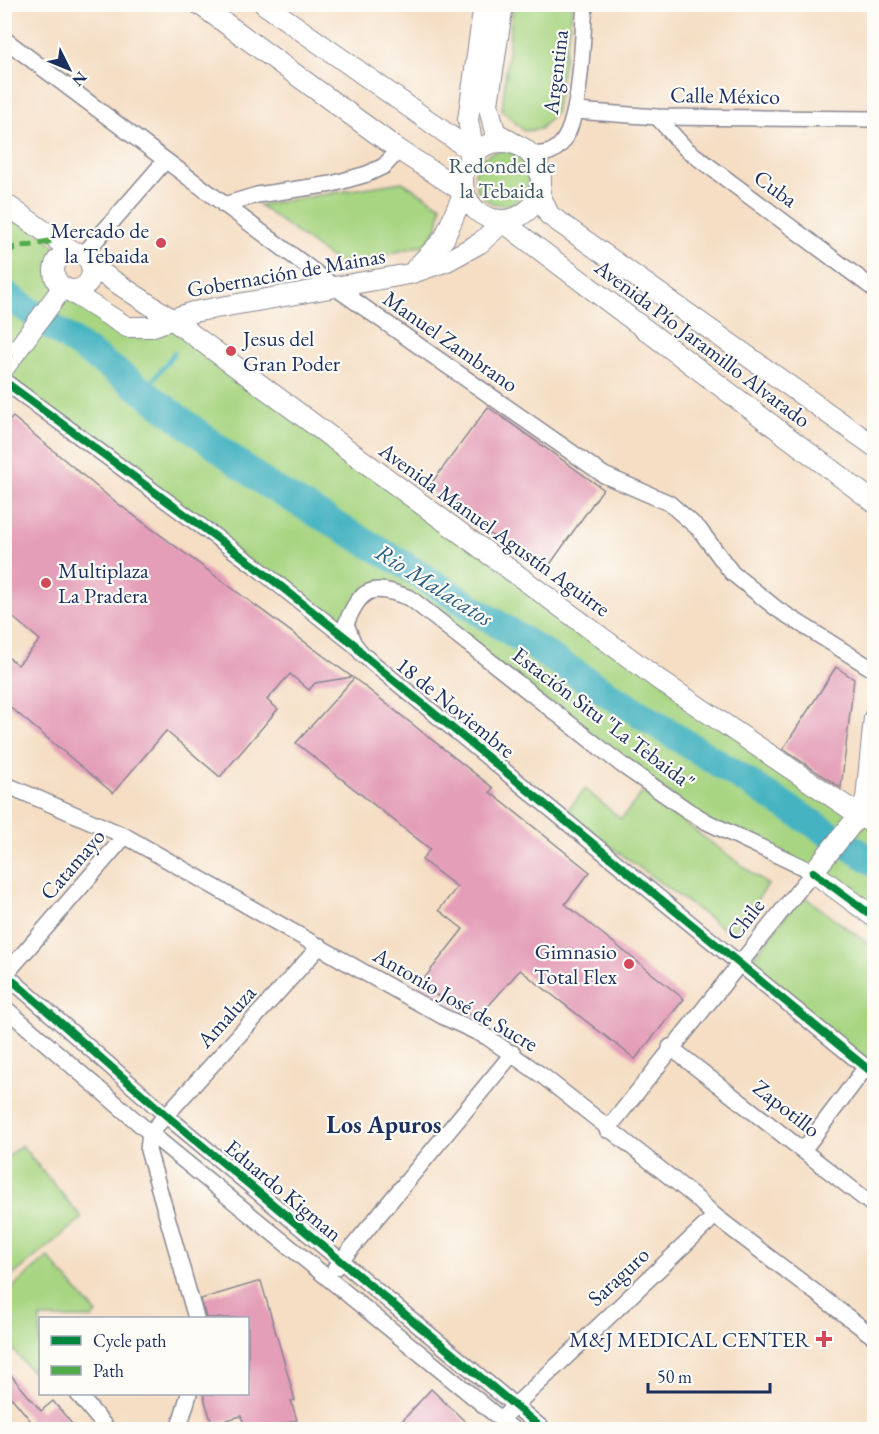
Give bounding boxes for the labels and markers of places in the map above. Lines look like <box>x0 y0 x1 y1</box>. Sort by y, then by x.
place label: Mercado de la Tebaida <box>50 216 149 270</box>
marker: Mercado de la Tebaida <box>154 236 168 250</box>
place label: Jesus del Gran Poder <box>241 324 341 378</box>
marker: Jesus del Gran Poder <box>224 344 238 358</box>
place label: Multiplaza La Pradera <box>58 556 149 610</box>
marker: Multiplaza La Pradera <box>39 576 53 590</box>
place label: Gimnasio Total Flex <box>534 937 618 991</box>
marker: Gimnasio Total Flex <box>622 957 636 971</box>
place label: M&J MEDICAL CENTER <box>569 1325 810 1354</box>
marker: M&J MEDICAL CENTER <box>815 1330 833 1348</box>

